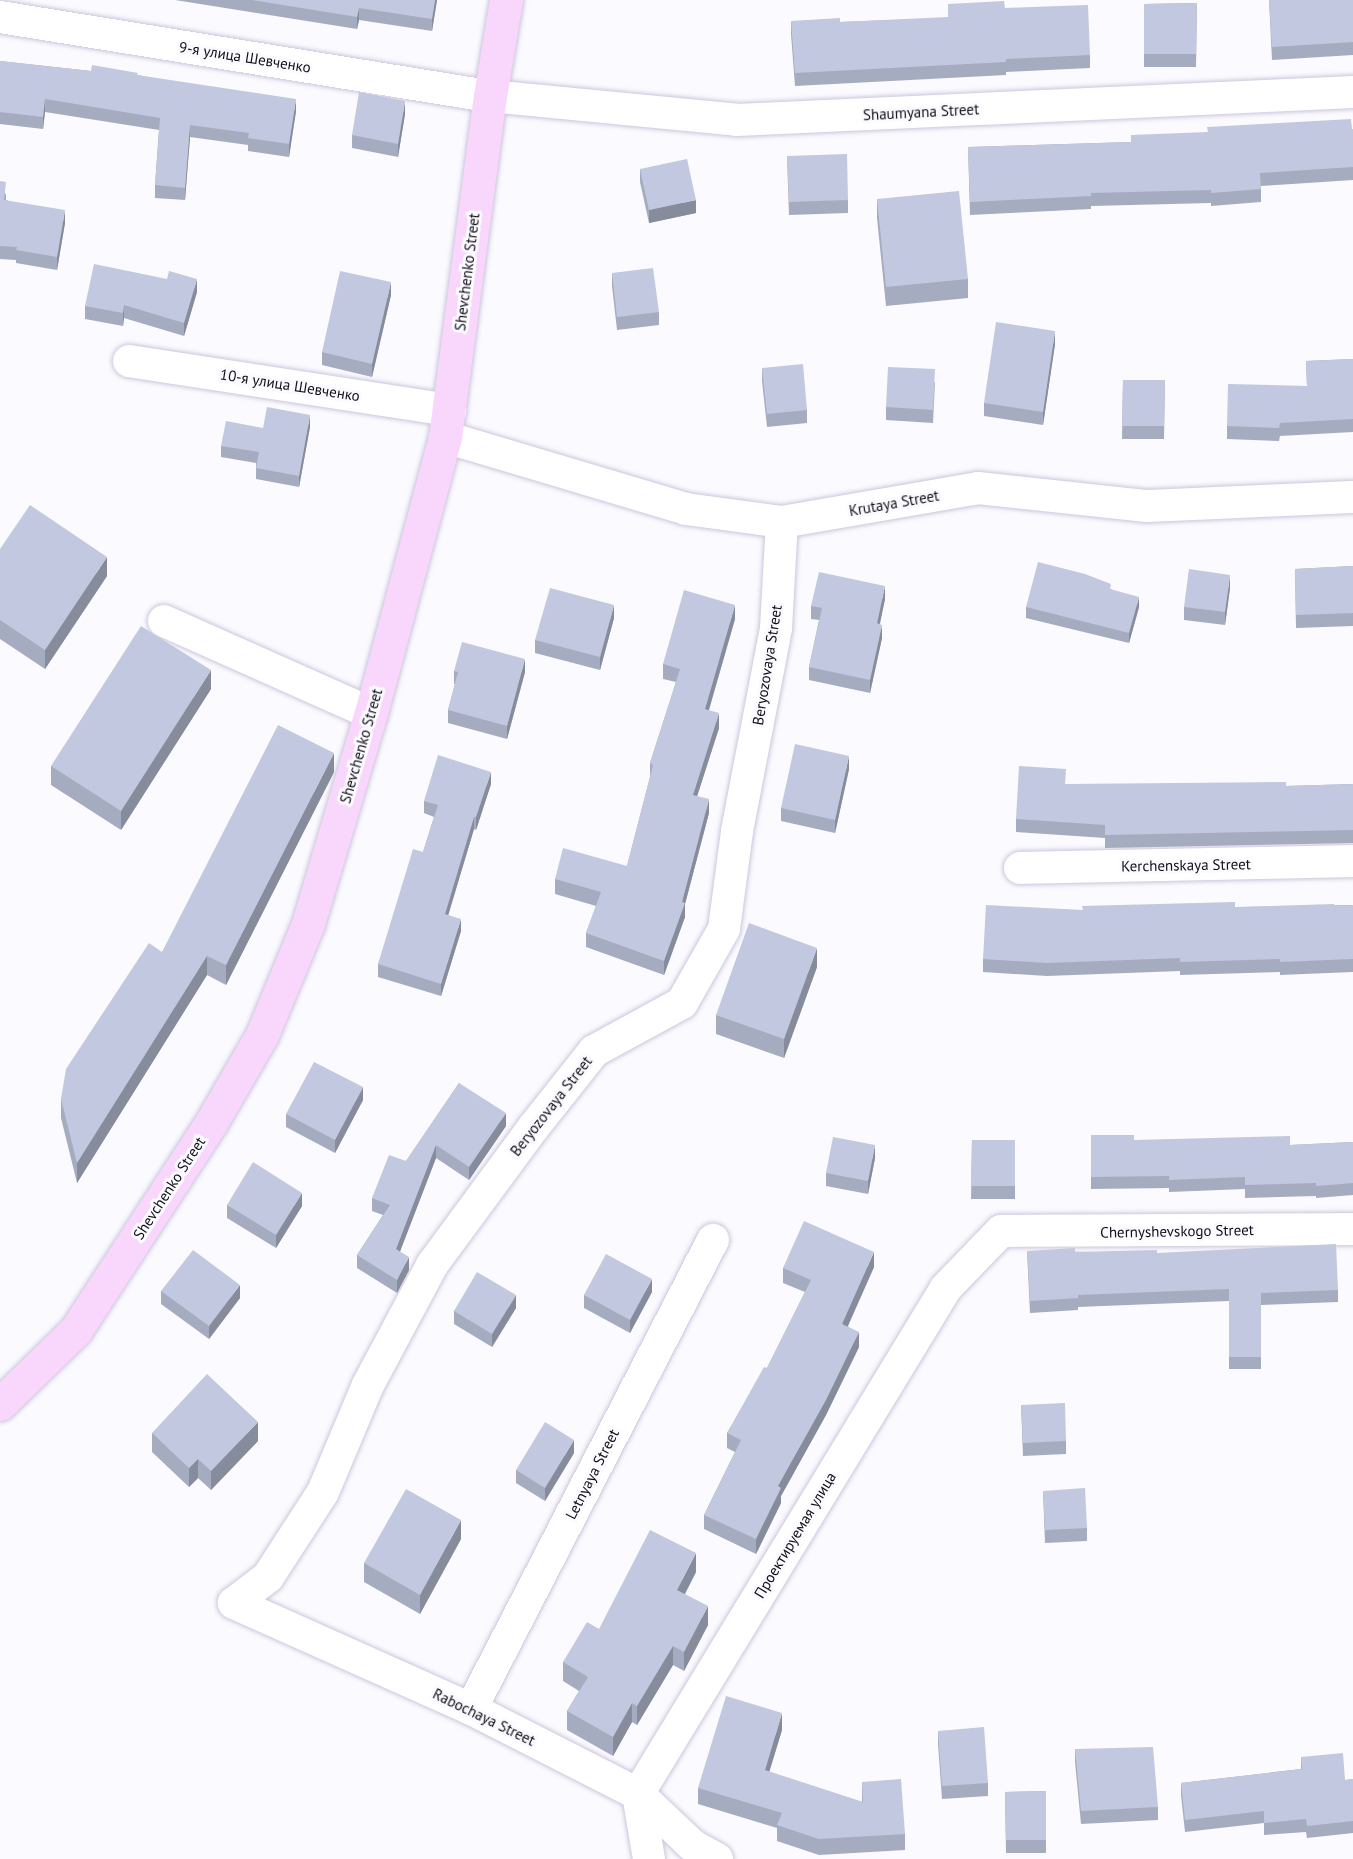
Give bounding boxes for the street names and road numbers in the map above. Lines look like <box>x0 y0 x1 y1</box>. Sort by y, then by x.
street label: 9-я улица Шевченко <box>178 38 312 76</box>
street label: Shaumyana Street <box>862 100 980 124</box>
street label: Shevchenko Street <box>451 212 483 332</box>
street label: 10-я улица Шевченко <box>219 365 361 405</box>
street label: Krutaya Street <box>848 486 940 520</box>
street label: Beryozovaya Street <box>749 603 785 727</box>
street label: Shevchenko Street <box>336 686 386 806</box>
street label: Kerchenskaya Street <box>1121 855 1251 875</box>
street label: Beryozovaya Street <box>506 1052 596 1160</box>
street label: Shevchenko Street <box>129 1133 209 1243</box>
street label: Chernyshevskogo Street <box>1100 1221 1254 1241</box>
street label: Letnyaya Street <box>562 1426 622 1522</box>
street label: Проектируемая улица <box>750 1469 840 1601</box>
street label: Rabochaya Street <box>430 1684 538 1750</box>

